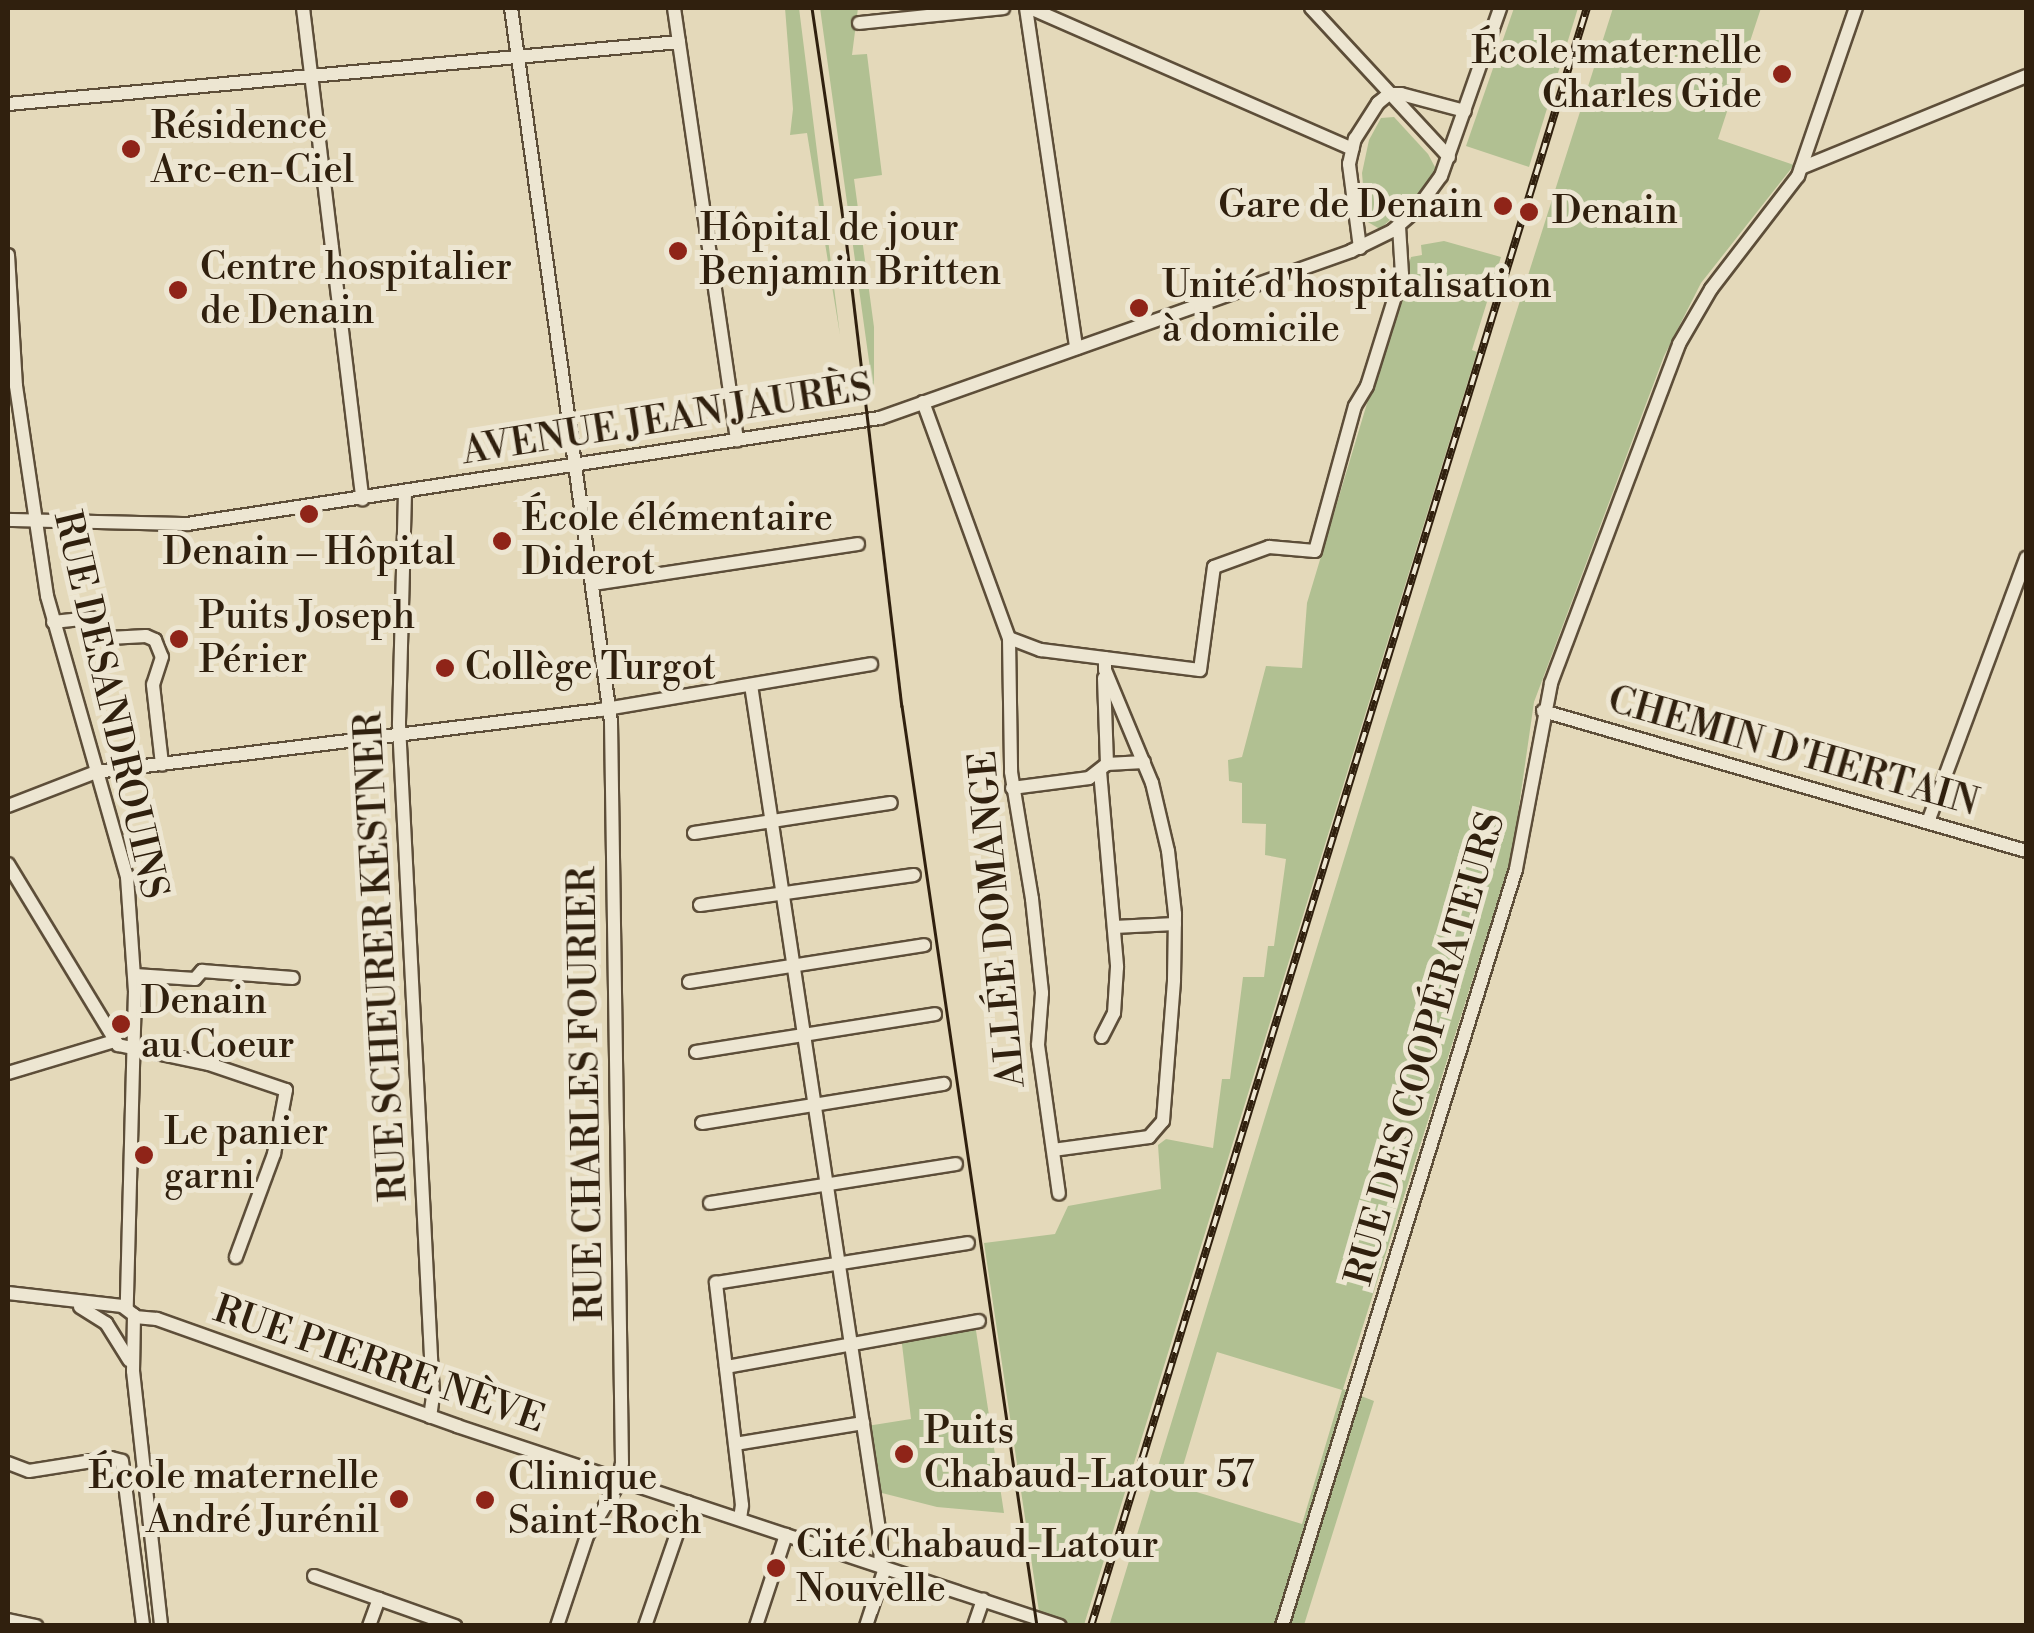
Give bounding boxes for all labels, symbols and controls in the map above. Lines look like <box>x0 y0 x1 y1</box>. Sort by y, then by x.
place label: École maternelle Charles Gide <box>1472 29 1762 118</box>
marker: École maternelle Charles Gide <box>1771 63 1793 85</box>
place label: Résidence Arc-en-Ciel <box>151 104 354 193</box>
marker: Résidence Arc-en-Ciel <box>120 138 142 160</box>
place label: Gare de Denain <box>1218 183 1483 229</box>
place label: Denain <box>1552 189 1678 235</box>
marker: Gare de Denain <box>1492 195 1514 217</box>
marker: Denain <box>1516 199 1542 225</box>
place label: Hôpital de jour Benjamin Britten <box>700 206 1001 296</box>
marker: Hôpital de jour Benjamin Britten <box>665 238 691 264</box>
place label: Centre hospitalier de Denain <box>200 245 512 334</box>
place label: Unité d'hospitalisation à domicile <box>1162 263 1552 352</box>
marker: Centre hospitalier de Denain <box>165 277 191 303</box>
marker: Unité d'hospitalisation à domicile <box>1126 295 1152 321</box>
street label: AVENUE JEAN JAURÈS <box>459 365 875 475</box>
place label: École élémentaire Diderot <box>522 496 833 586</box>
marker: Denain – Hôpital <box>298 503 320 525</box>
street label: RUE DESANDROUINS <box>43 507 177 903</box>
place label: Denain – Hôpital <box>163 530 455 576</box>
marker: École élémentaire Diderot <box>491 530 513 552</box>
place label: Puits Joseph Périer <box>199 594 415 684</box>
marker: Puits Joseph Périer <box>168 628 190 650</box>
place label: Collège Turgot <box>465 645 716 691</box>
marker: Collège Turgot <box>434 657 456 679</box>
street label: CHEMIN D'HERTAIN <box>1603 677 1983 827</box>
street label: RUE SCHEURER KESTNER <box>346 711 418 1203</box>
street label: ALLÉE DOMANGE <box>961 749 1035 1089</box>
street label: RUE DES COOPÉRATEURS <box>1337 807 1515 1291</box>
street label: RUE CHARLES FOURIER <box>560 867 614 1321</box>
place label: Denain au Coeur <box>141 979 294 1068</box>
marker: Denain au Coeur <box>110 1013 132 1035</box>
place label: Le panier garni <box>164 1110 328 1200</box>
marker: Le panier garni <box>133 1144 155 1166</box>
street label: RUE PIERRE NÈVE <box>208 1287 550 1443</box>
place label: Puits Chabaud-Latour 57 <box>924 1409 1254 1498</box>
marker: Puits Chabaud-Latour 57 <box>893 1443 915 1465</box>
place label: École maternelle André Jurénil <box>89 1454 379 1544</box>
place label: Clinique Saint-Roch <box>508 1455 702 1545</box>
marker: Clinique Saint-Roch <box>472 1487 498 1513</box>
marker: École maternelle André Jurénil <box>388 1488 410 1510</box>
place label: Cité Chabaud-Latour Nouvelle <box>796 1523 1158 1612</box>
marker: Cité Chabaud-Latour Nouvelle <box>765 1557 787 1579</box>

